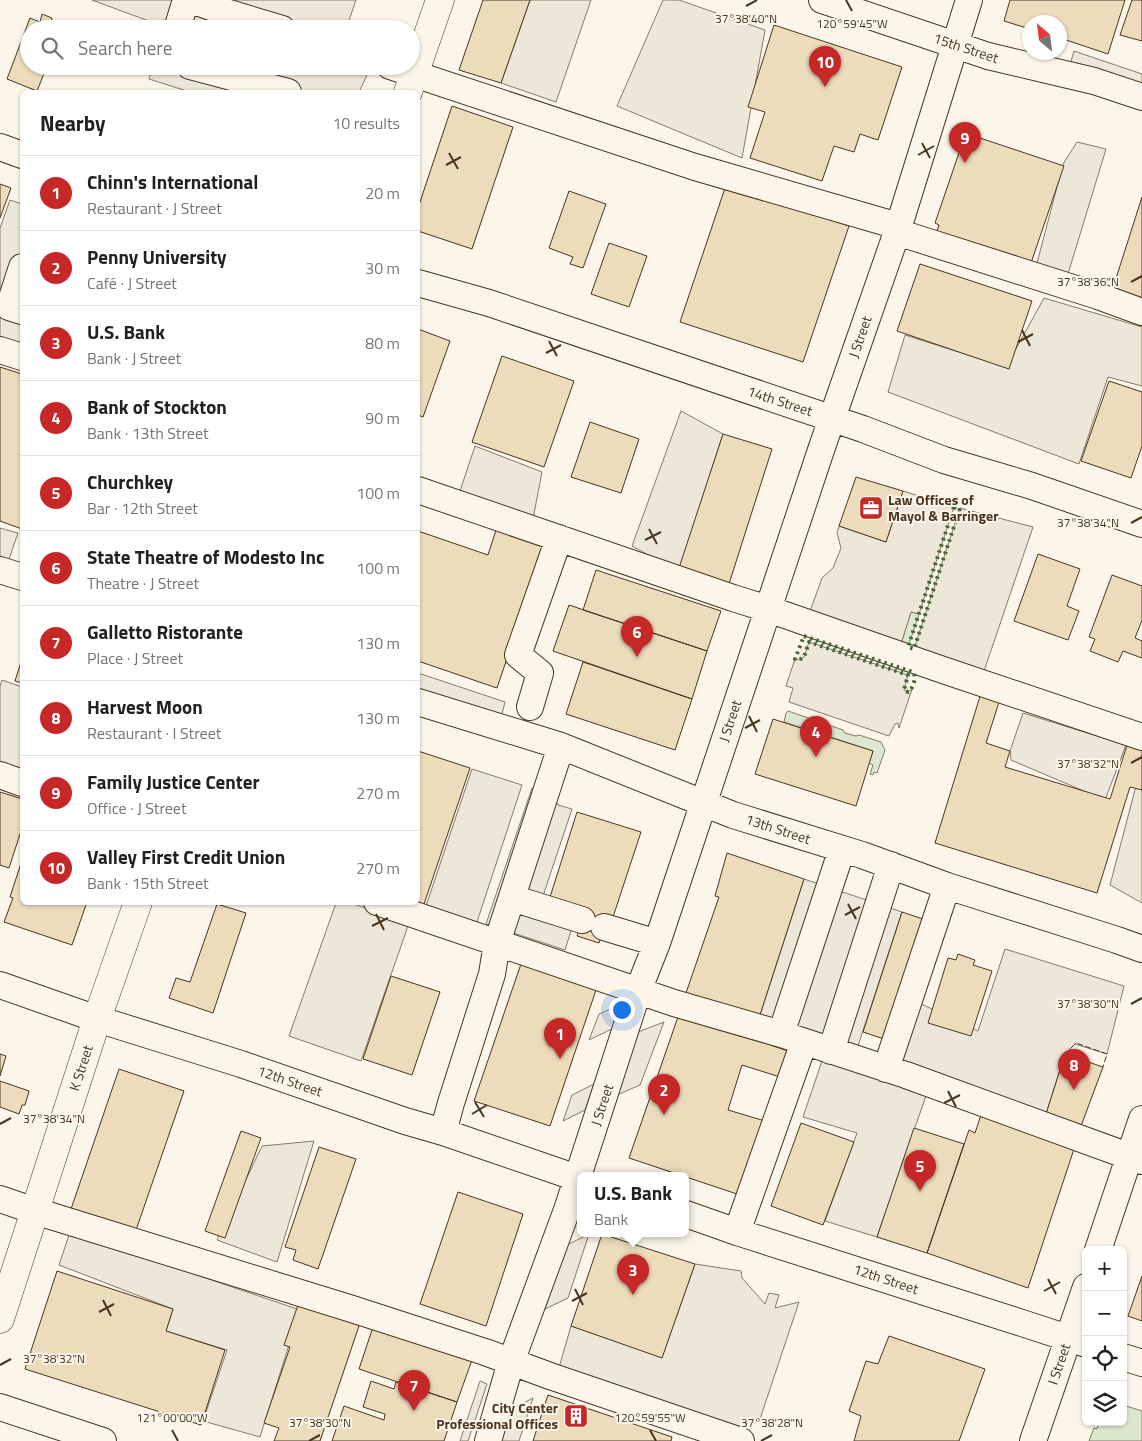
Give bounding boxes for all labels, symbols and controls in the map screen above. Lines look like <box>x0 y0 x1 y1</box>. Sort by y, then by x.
text: 37°38'40"N <box>715 9 777 28</box>
text: 120°59'45"W <box>816 14 888 33</box>
north arrow <box>1022 15 1067 60</box>
search box <box>20 20 420 75</box>
street label: 15th Street <box>931 27 1001 68</box>
text: Search here <box>78 33 172 62</box>
icon: search <box>38 34 66 62</box>
pin: 10 <box>809 46 841 87</box>
text: Nearby <box>40 107 105 139</box>
text: 10 results <box>332 111 400 135</box>
pin: 9 <box>949 122 981 163</box>
text: Chinn's International <box>87 167 258 196</box>
text: 1 <box>52 181 60 205</box>
text: 20 m <box>365 181 400 205</box>
text: Restaurant · J Street <box>87 196 222 220</box>
text: Penny University <box>87 242 227 271</box>
text: 2 <box>52 256 60 280</box>
text: 30 m <box>365 256 400 280</box>
text: Café · J Street <box>87 271 177 295</box>
text: 37°38'36"N <box>1057 272 1119 291</box>
street label: J Street <box>843 313 877 361</box>
text: U.S. Bank <box>87 317 165 346</box>
text: 3 <box>52 331 60 355</box>
text: 80 m <box>365 331 400 355</box>
text: Bank · J Street <box>87 346 181 370</box>
street label: 14th Street <box>745 380 815 421</box>
text: Bank of Stockton <box>87 392 227 421</box>
text: 4 <box>52 406 60 430</box>
text: 90 m <box>365 406 400 430</box>
text: Bank · 13th Street <box>87 421 209 445</box>
text: Churchkey <box>87 467 173 496</box>
text: 5 <box>52 481 60 505</box>
text: 100 m <box>356 481 400 505</box>
place label: Law Offices of Mayol & Barringer <box>888 489 998 526</box>
office icon: Law Offices of Mayol & Barringer <box>858 495 884 521</box>
text: Bar · 12th Street <box>87 496 198 520</box>
text: 37°38'34"N <box>1057 513 1119 532</box>
text: State Theatre of Modesto Inc <box>87 542 324 571</box>
text: 6 <box>52 556 60 580</box>
text: 100 m <box>356 556 400 580</box>
text: Theatre · J Street <box>87 571 199 595</box>
pin: 6 <box>621 616 653 657</box>
text: Galletto Ristorante <box>87 617 243 646</box>
text: 7 <box>52 631 60 655</box>
text: 130 m <box>356 631 400 655</box>
text: Place · J Street <box>87 646 183 670</box>
text: Harvest Moon <box>87 692 203 721</box>
street label: J Street <box>713 697 746 745</box>
text: 8 <box>52 706 60 730</box>
text: 130 m <box>356 706 400 730</box>
pin: 4 <box>800 716 832 757</box>
text: Restaurant · I Street <box>87 721 221 745</box>
text: 37°38'32"N <box>1057 754 1119 773</box>
text: Family Justice Center <box>87 767 259 796</box>
text: 9 <box>52 781 60 805</box>
text: 270 m <box>356 781 400 805</box>
text: Office · J Street <box>87 796 187 820</box>
street label: 13th Street <box>743 808 813 849</box>
text: Valley First Credit Union <box>87 842 285 871</box>
text: 10 <box>47 856 65 880</box>
text: 270 m <box>356 856 400 880</box>
text: Bank · 15th Street <box>87 871 209 895</box>
text: 37°38'30"N <box>1057 994 1119 1013</box>
your location <box>609 997 635 1023</box>
pin: 1 <box>544 1018 576 1059</box>
street label: K Street <box>63 1042 98 1094</box>
pin: 8 <box>1058 1049 1090 1090</box>
street label: 12th Street <box>255 1060 325 1101</box>
pin: 2 <box>648 1074 680 1115</box>
street label: J Street <box>585 1081 618 1129</box>
text: 37°38'34"N <box>23 1109 85 1128</box>
pin: 5 <box>904 1150 936 1191</box>
popup <box>577 1172 689 1237</box>
text: U.S. Bank <box>594 1178 672 1207</box>
text: Bank <box>594 1207 628 1231</box>
map controls <box>1082 1246 1127 1426</box>
button: + <box>1082 1246 1127 1291</box>
pin: 3 <box>617 1254 649 1295</box>
street label: 12th Street <box>851 1258 921 1299</box>
button: − <box>1082 1291 1127 1336</box>
button: locate <box>1082 1336 1127 1381</box>
street label: I Street <box>1042 1340 1075 1387</box>
text: 37°38'32"N <box>23 1349 85 1368</box>
pin: 7 <box>398 1370 430 1411</box>
button: layers <box>1082 1381 1127 1426</box>
place label: City Center Professional Offices <box>436 1397 558 1434</box>
building icon: City Center Professional Offices <box>563 1403 589 1429</box>
text: 121°00'00"W <box>136 1408 208 1427</box>
text: 120°59'55"W <box>614 1408 686 1427</box>
text: 37°38'30"N <box>289 1413 351 1432</box>
text: 37°38'28"N <box>741 1413 803 1432</box>

